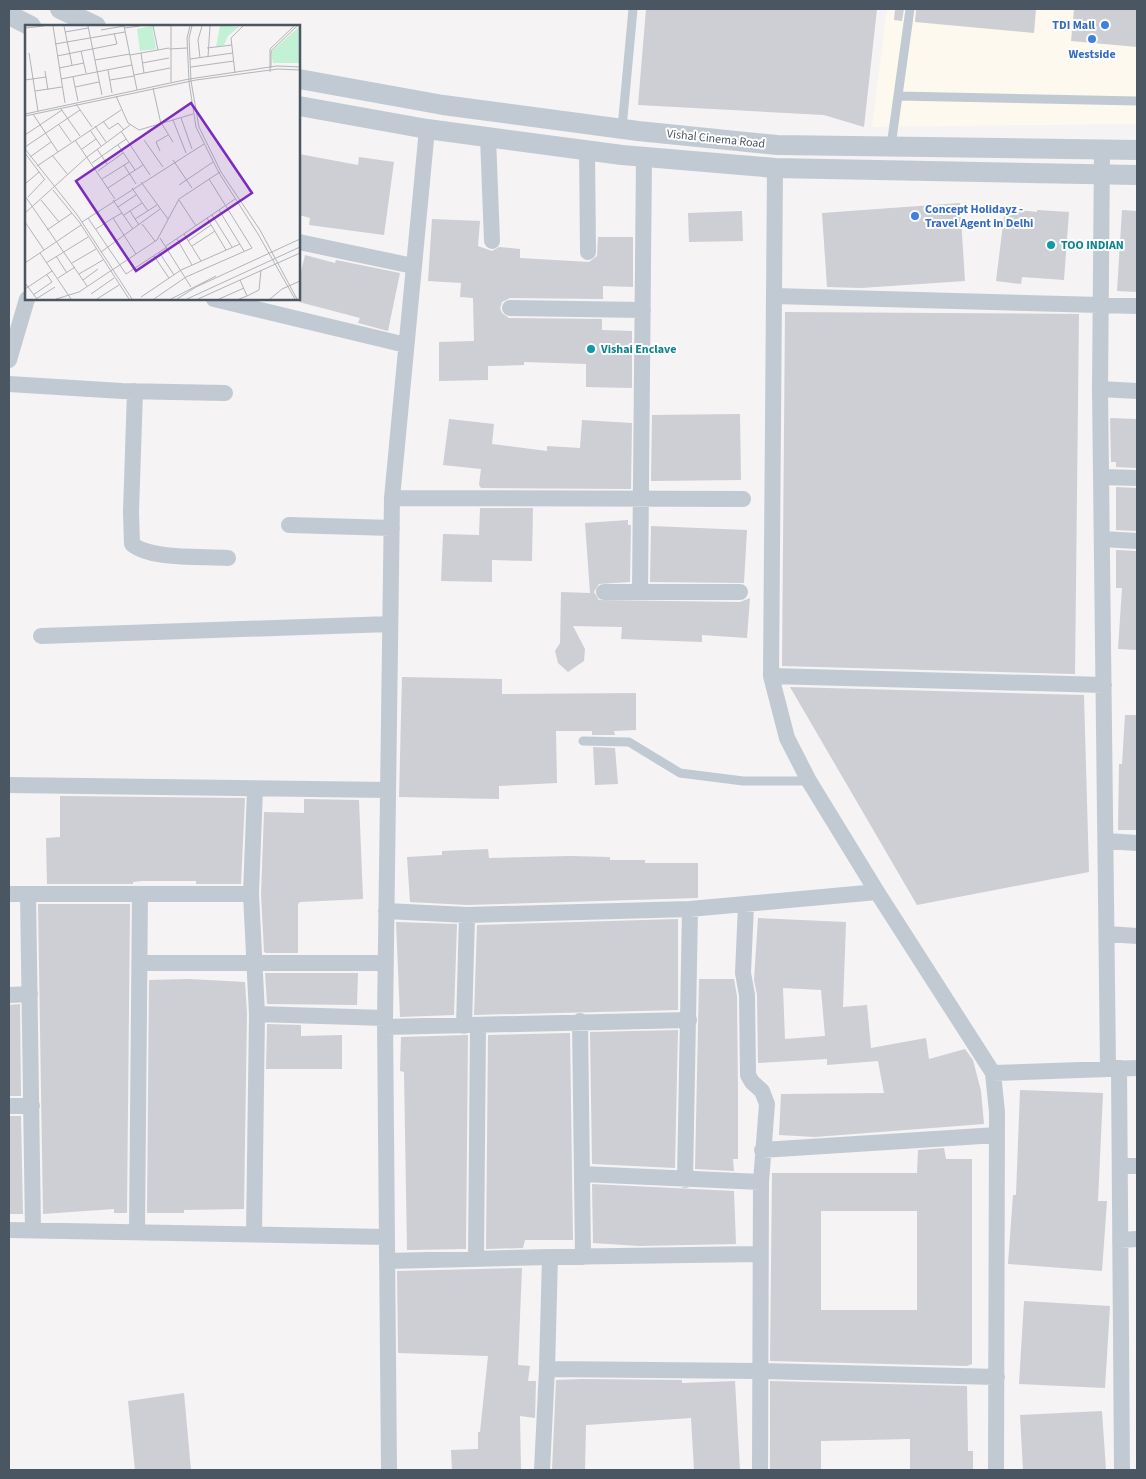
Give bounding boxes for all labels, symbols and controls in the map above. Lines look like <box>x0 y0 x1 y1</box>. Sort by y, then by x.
place label: TDI Mall <box>1052 17 1096 34</box>
marker: TDI Mall <box>1099 19 1111 31</box>
inset map <box>25 25 300 300</box>
marker: Westside <box>1086 33 1098 45</box>
place label: Westside <box>1068 46 1116 63</box>
street label: Vishal Cinema Road <box>666 125 766 153</box>
place label: Concept Holidayz - Travel Agent in Delhi <box>925 201 1033 232</box>
marker: Concept Holidayz - Travel Agent in Delhi <box>909 210 921 222</box>
place label: TOO INDIAN <box>1061 237 1124 254</box>
marker: TOO INDIAN <box>1045 239 1057 251</box>
place label: Vishai Enclave <box>600 341 676 358</box>
marker: Vishai Enclave <box>585 343 597 355</box>

